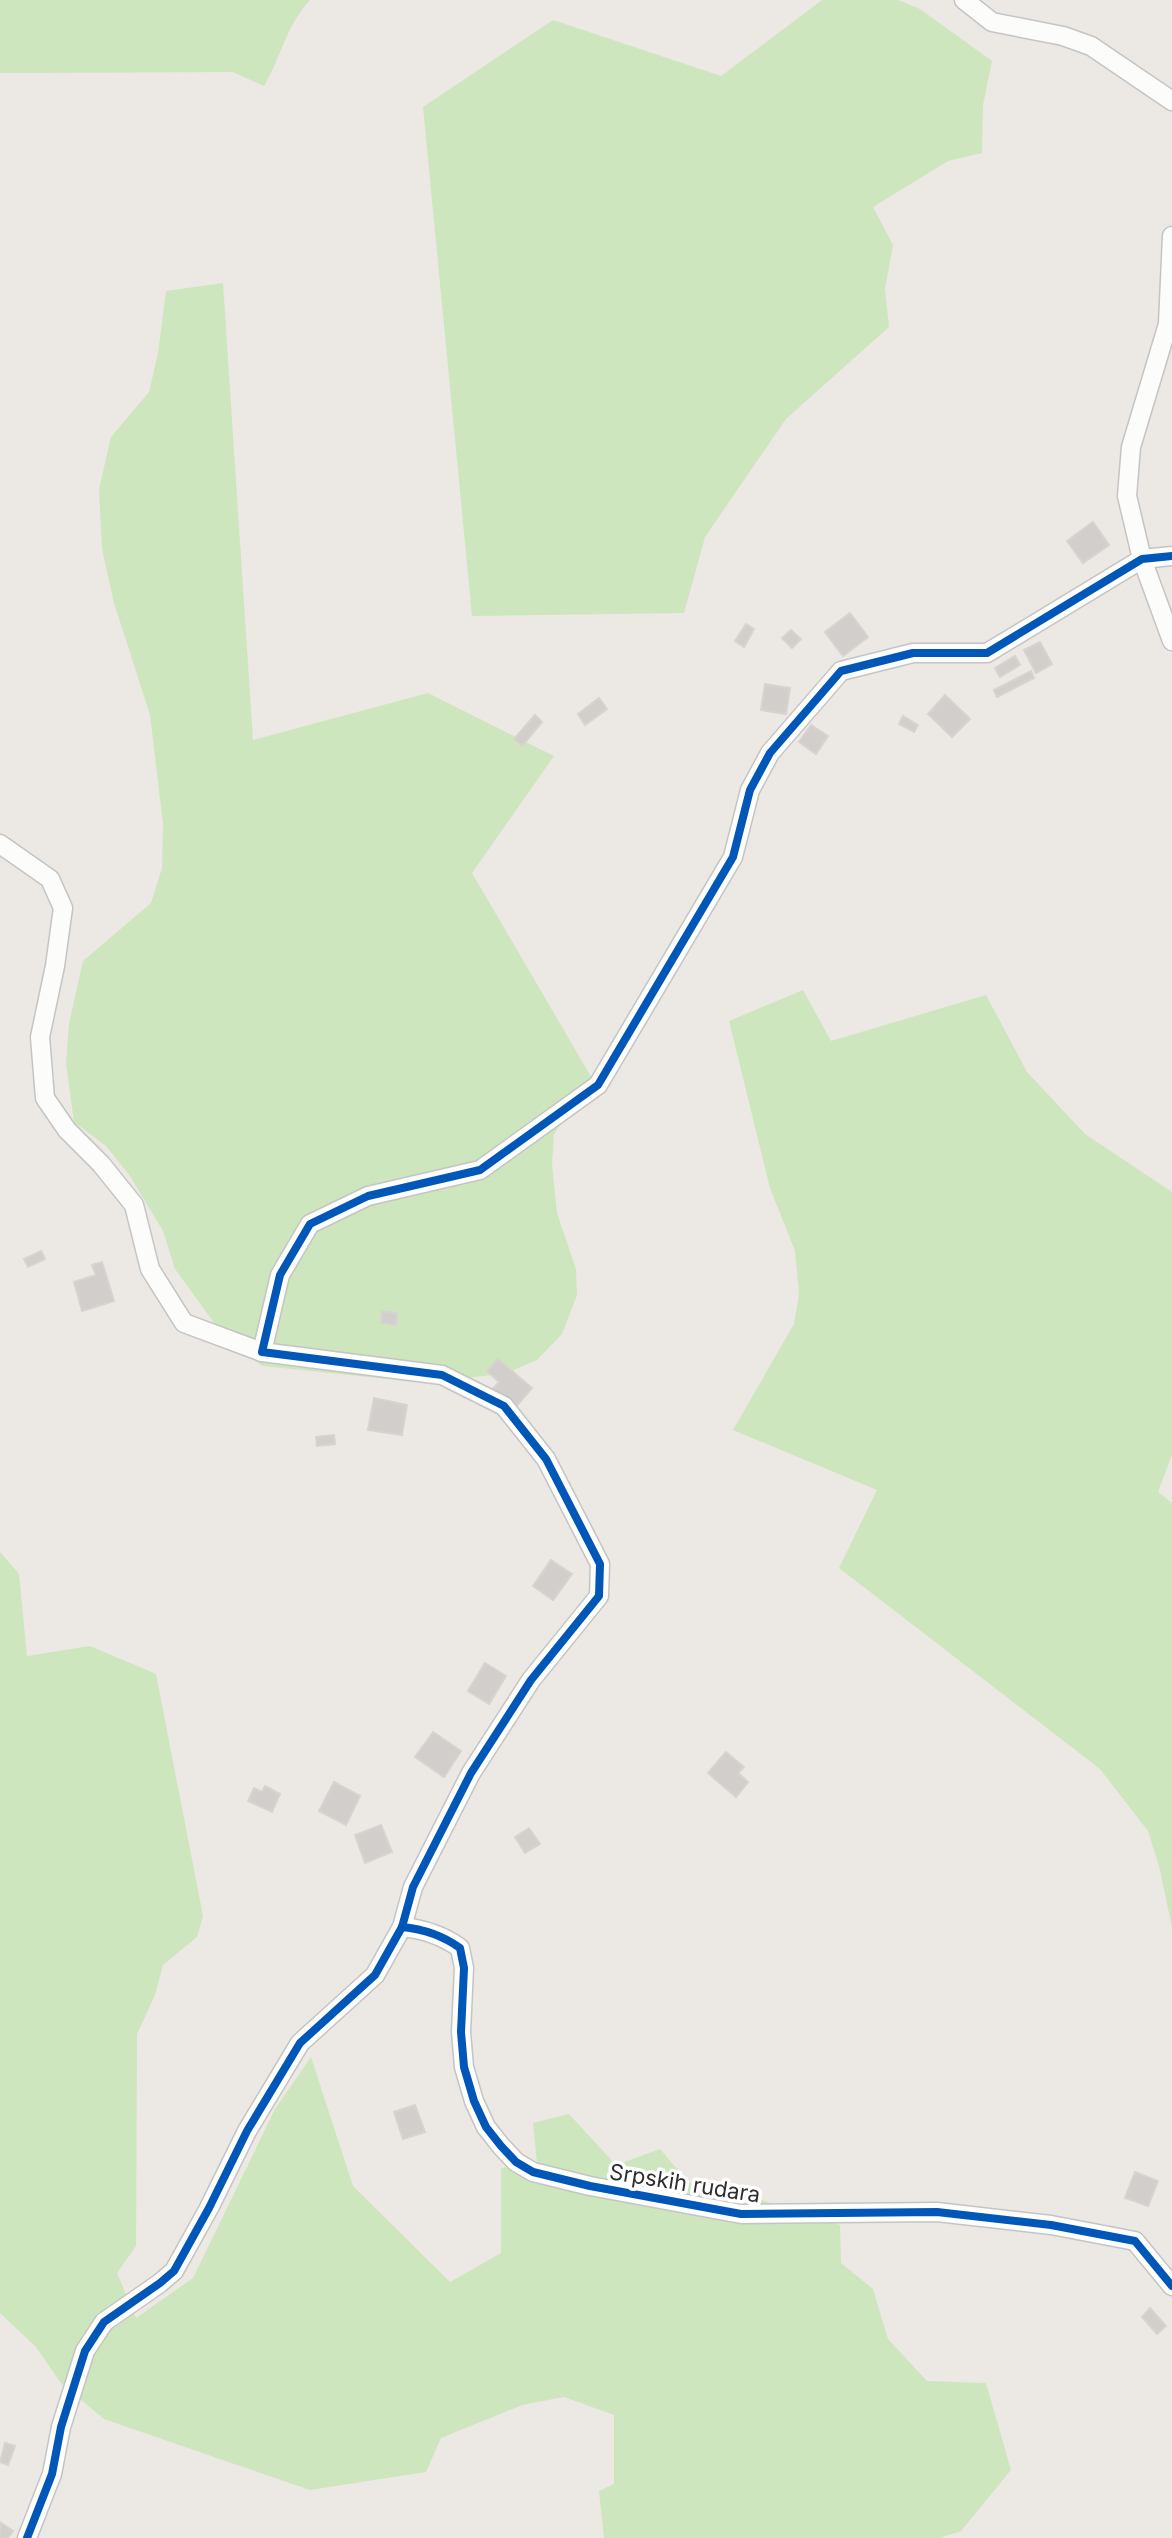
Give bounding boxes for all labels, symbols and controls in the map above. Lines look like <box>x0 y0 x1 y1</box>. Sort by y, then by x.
street label: Srpskih rudara <box>608 2158 762 2208</box>

